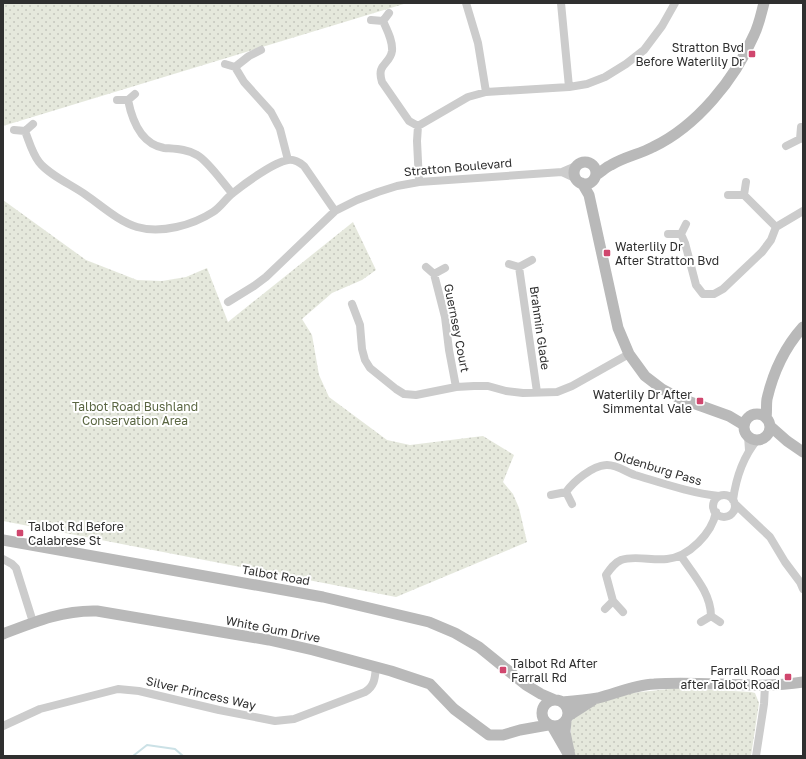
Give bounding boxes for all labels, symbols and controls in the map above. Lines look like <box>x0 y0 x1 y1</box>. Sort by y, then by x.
place label: Stratton Bvd Before Waterlily Dr <box>636 40 744 69</box>
marker: Stratton Bvd Before Waterlily Dr <box>747 49 757 59</box>
street label: Stratton Boulevard <box>403 155 513 179</box>
place label: Waterlily Dr After Stratton Bvd <box>615 239 719 268</box>
marker: Waterlily Dr After Stratton Bvd <box>602 248 612 258</box>
street label: Guernsey Court <box>441 282 473 374</box>
street label: Brahmin Glade <box>527 285 553 371</box>
place label: Waterlily Dr After Simmental Vale <box>593 387 692 416</box>
marker: Waterlily Dr After Simmental Vale <box>695 396 705 406</box>
park label: Talbot Road Bushland Conservation Area <box>72 399 198 428</box>
street label: Oldenburg Pass <box>612 448 704 488</box>
place label: Talbot Rd Before Calabrese St <box>28 519 124 548</box>
marker: Talbot Rd Before Calabrese St <box>15 528 25 538</box>
street label: Talbot Road <box>241 562 311 588</box>
street label: White Gum Drive <box>224 612 322 646</box>
place label: Talbot Rd After Farrall Rd <box>511 656 598 685</box>
place label: Farrall Road after Talbot Road <box>681 663 780 692</box>
marker: Talbot Rd After Farrall Rd <box>498 665 508 675</box>
marker: Farrall Road after Talbot Road <box>783 672 793 682</box>
street label: Silver Princess Way <box>145 673 258 713</box>

